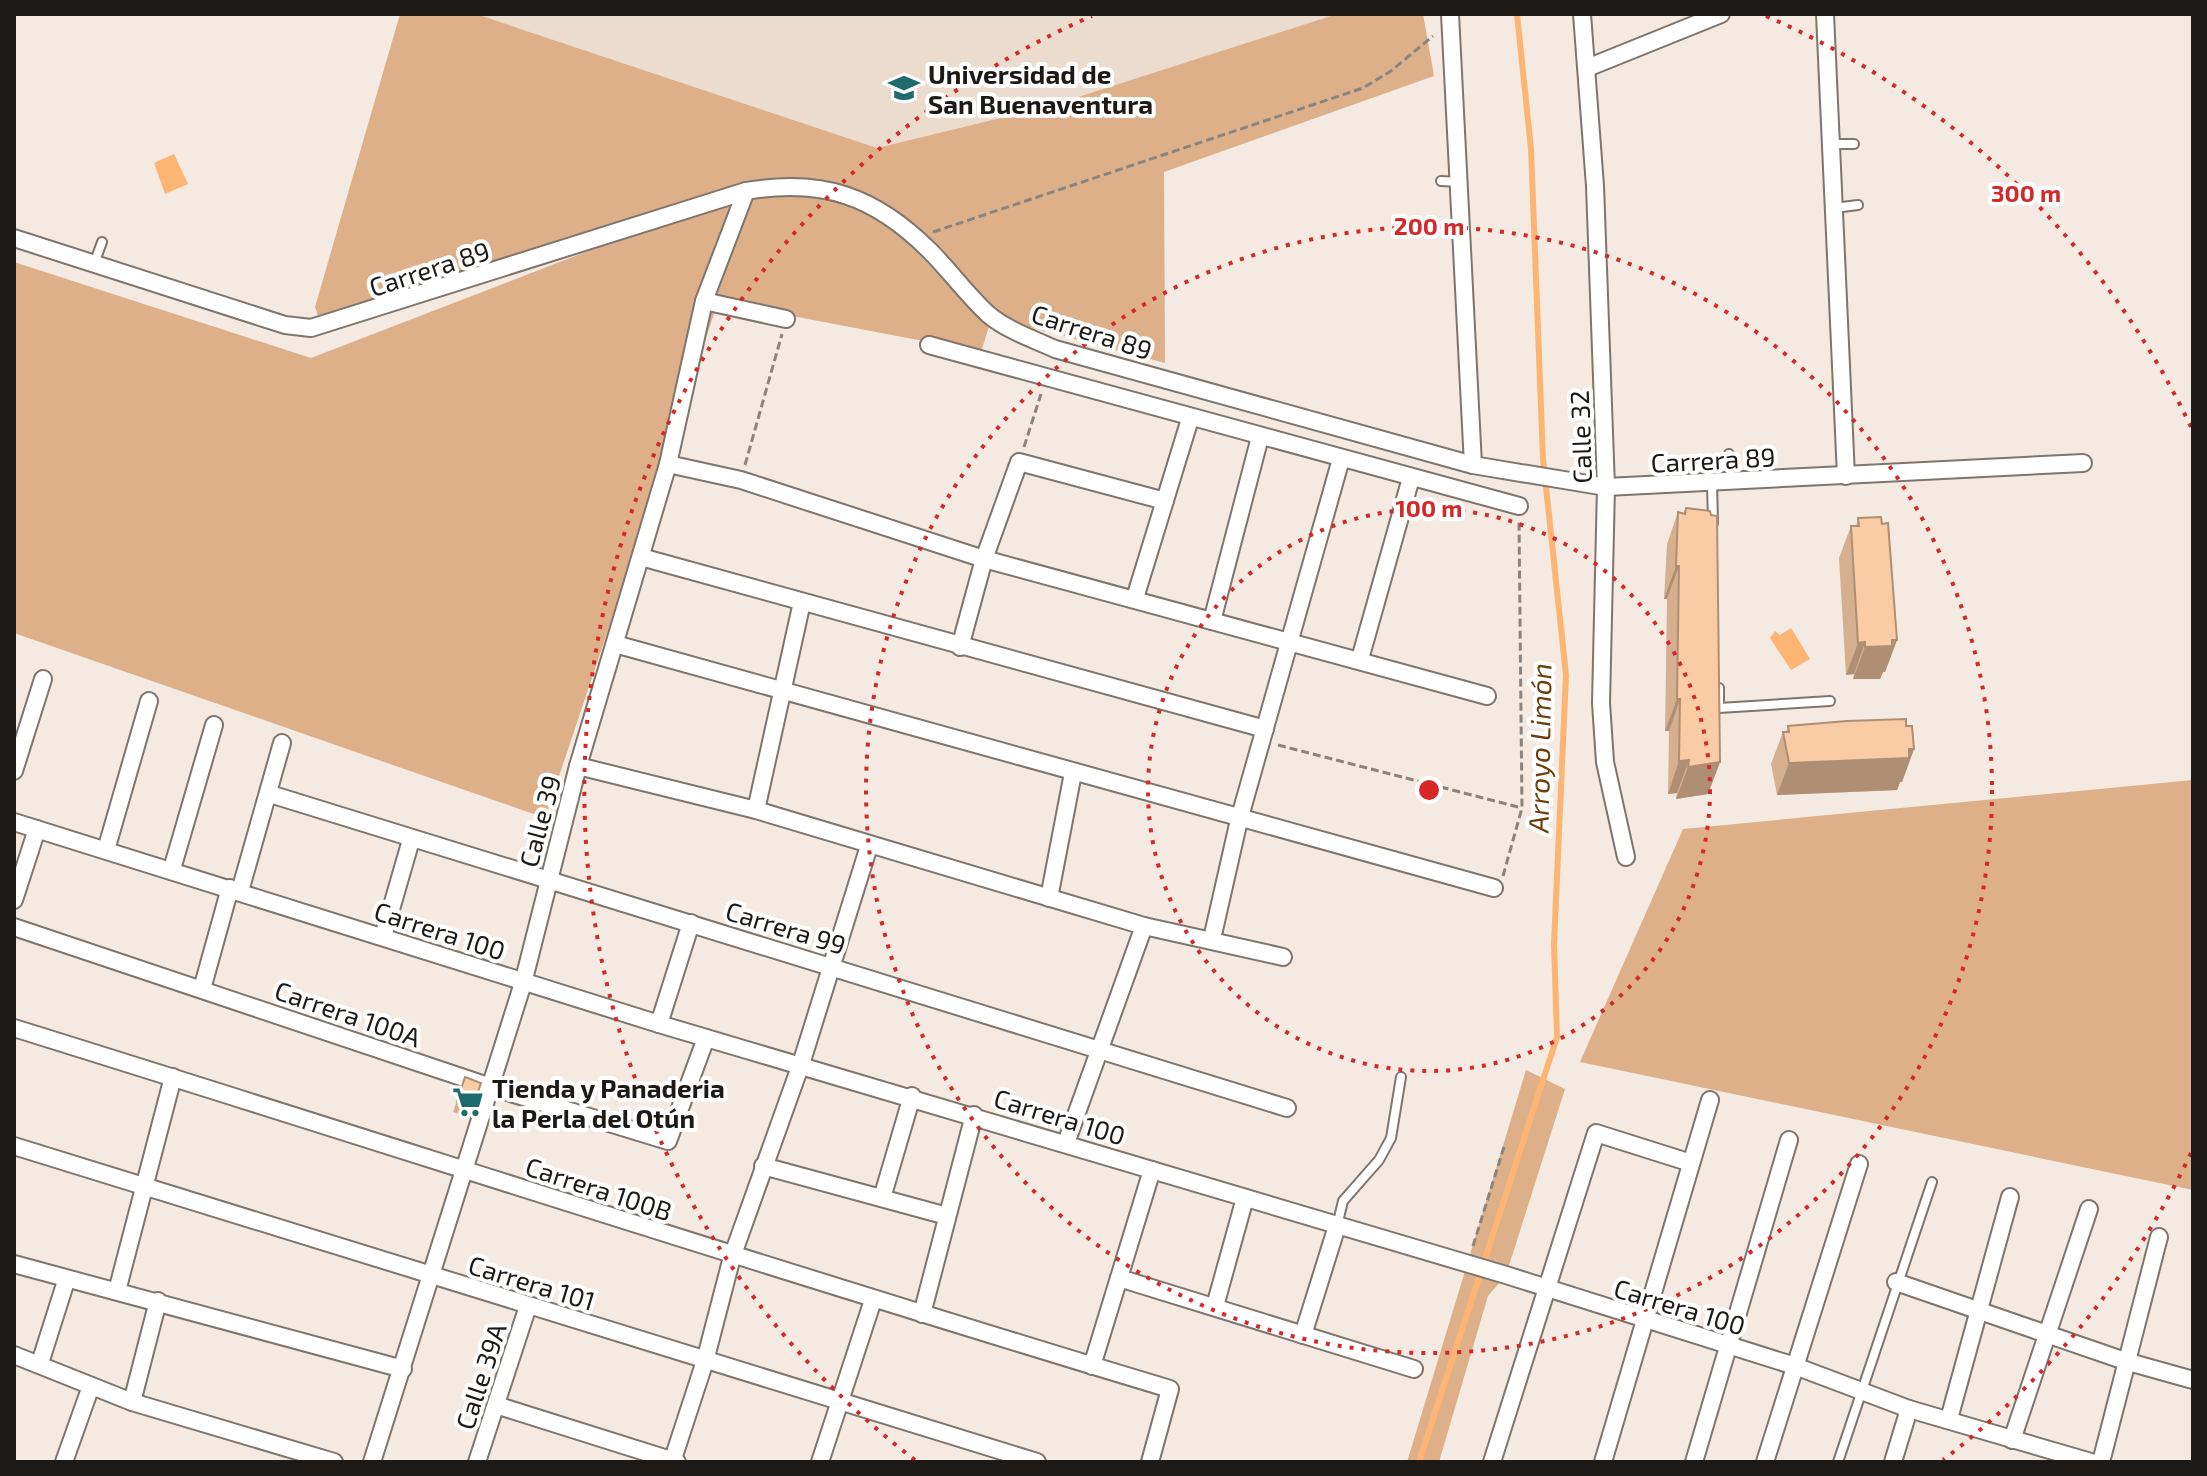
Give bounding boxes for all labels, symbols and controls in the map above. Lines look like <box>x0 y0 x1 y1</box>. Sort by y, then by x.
place label: Universidad de San Buenaventura <box>928 58 1153 119</box>
school or university icon: Universidad de San Buenaventura <box>887 71 921 105</box>
text: 300 m <box>1991 178 2061 207</box>
text: 200 m <box>1394 211 1464 240</box>
street label: Carrera 89 <box>365 234 493 302</box>
street label: Carrera 89 <box>1028 297 1156 365</box>
street label: Calle 32 <box>1563 390 1597 484</box>
street label: Carrera 89 <box>1650 440 1776 478</box>
text: 100 m <box>1396 493 1462 522</box>
water label: Arroyo Limón <box>1521 663 1557 834</box>
street label: Calle 39 <box>512 772 566 870</box>
centre of rings <box>1415 776 1443 804</box>
street label: Carrera 100 <box>371 894 509 966</box>
street label: Carrera 99 <box>722 894 850 960</box>
street label: Carrera 100A <box>271 974 425 1052</box>
place label: Tienda y Panaderia la Perla del Otún <box>492 1072 725 1133</box>
street label: Carrera 100 <box>991 1081 1129 1151</box>
supermarket icon: Tienda y Panaderia la Perla del Otún <box>451 1085 485 1119</box>
street label: Carrera 100B <box>522 1150 676 1226</box>
street label: Carrera 101 <box>465 1248 599 1316</box>
street label: Carrera 100 <box>1611 1271 1749 1341</box>
street label: Calle 39A <box>448 1319 512 1433</box>

